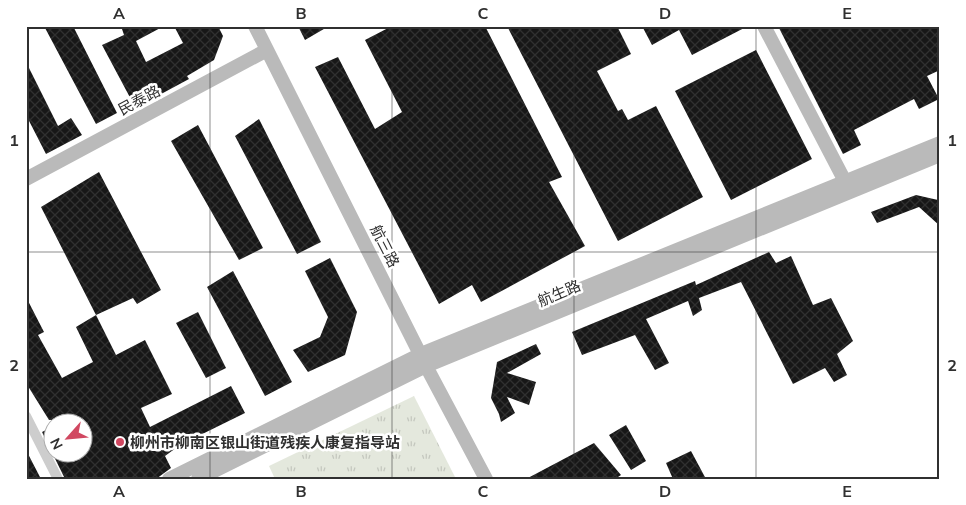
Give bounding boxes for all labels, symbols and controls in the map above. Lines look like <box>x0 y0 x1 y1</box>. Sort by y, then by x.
text: A <box>113 3 125 23</box>
text: B <box>295 3 307 23</box>
text: C <box>478 3 489 23</box>
text: D <box>659 3 671 23</box>
text: E <box>842 3 852 23</box>
street label: 民泰路 <box>115 81 163 119</box>
text: 1 <box>9 130 19 150</box>
text: 1 <box>947 130 957 150</box>
street label: 航三路 <box>366 222 404 270</box>
street label: 航生路 <box>535 275 583 311</box>
text: 2 <box>9 355 19 375</box>
text: 2 <box>947 355 957 375</box>
north arrow <box>42 412 92 462</box>
place label: 柳州市柳南区银山街道残疾人康复指导站 <box>130 433 400 452</box>
text: N <box>46 435 67 453</box>
marker: 柳州市柳南区银山街道残疾人康复指导站 <box>114 436 126 448</box>
text: A <box>113 481 125 501</box>
text: B <box>295 481 307 501</box>
text: C <box>478 481 489 501</box>
text: D <box>659 481 671 501</box>
text: E <box>842 481 852 501</box>

